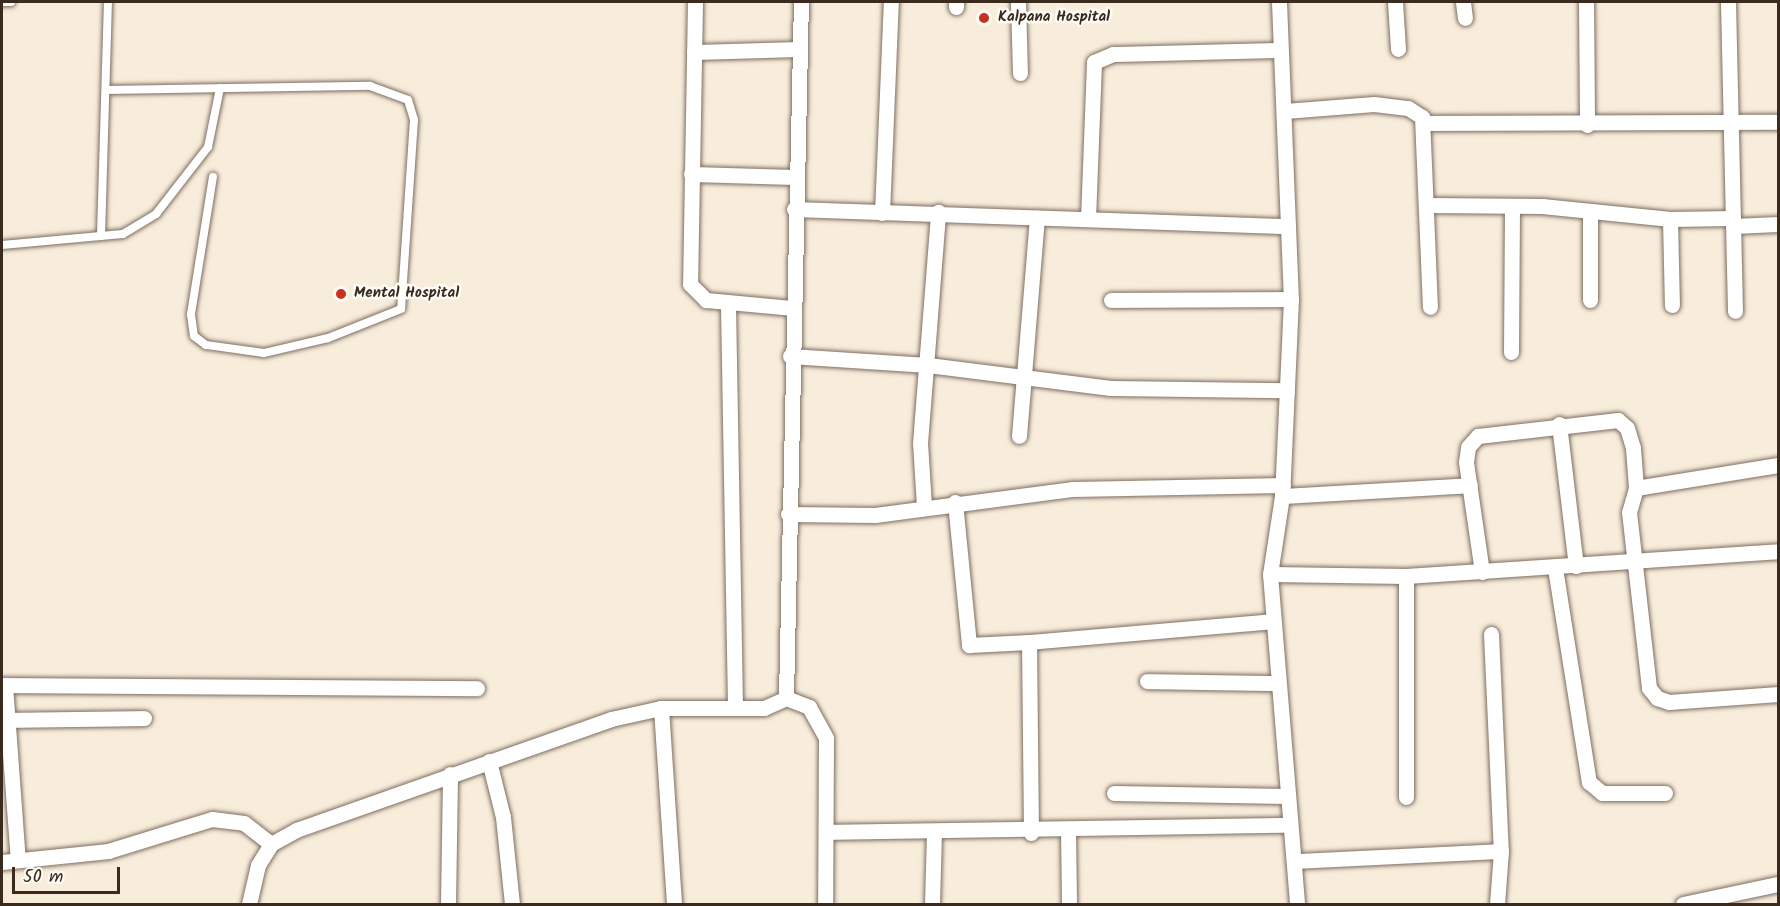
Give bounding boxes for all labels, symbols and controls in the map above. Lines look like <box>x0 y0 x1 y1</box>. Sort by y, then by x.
marker: Kalpana Hospital <box>975 9 993 27</box>
place label: Kalpana Hospital <box>998 9 1110 27</box>
marker: Mental Hospital <box>332 285 350 303</box>
place label: Mental Hospital <box>354 285 459 303</box>
scale bar <box>15 855 123 893</box>
text: 50 m <box>23 863 63 892</box>

